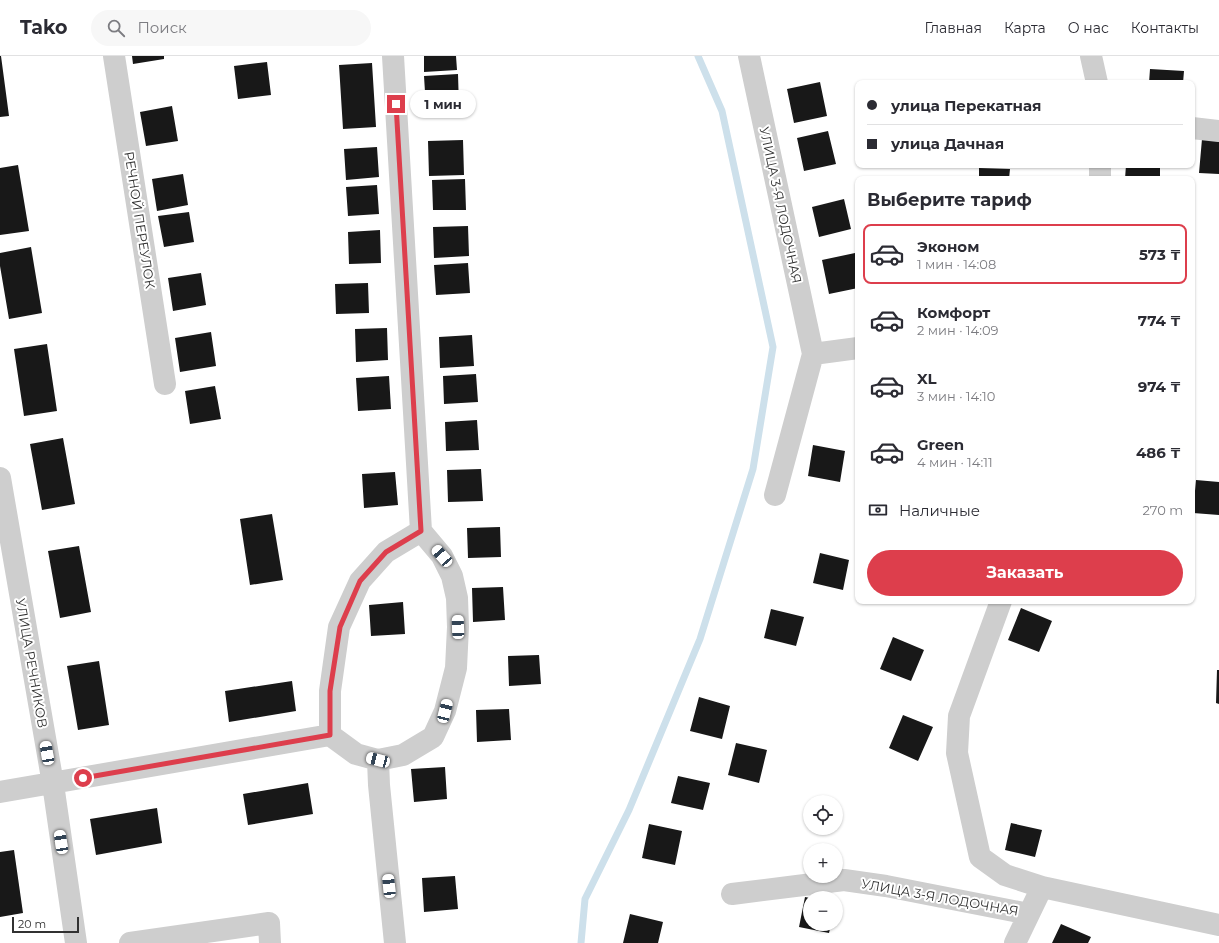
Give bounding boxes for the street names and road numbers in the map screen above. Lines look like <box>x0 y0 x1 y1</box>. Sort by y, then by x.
street label: УЛИЦА 3-Я ЛОДОЧНАЯ <box>757 125 805 285</box>
street label: РЕЧНОЙ ПЕРЕУЛОК <box>121 150 159 290</box>
street label: УЛИЦА РЕЧНИКОВ <box>13 597 51 729</box>
street label: УЛИЦА 3-Я ЛОДОЧНАЯ <box>860 875 1020 919</box>

